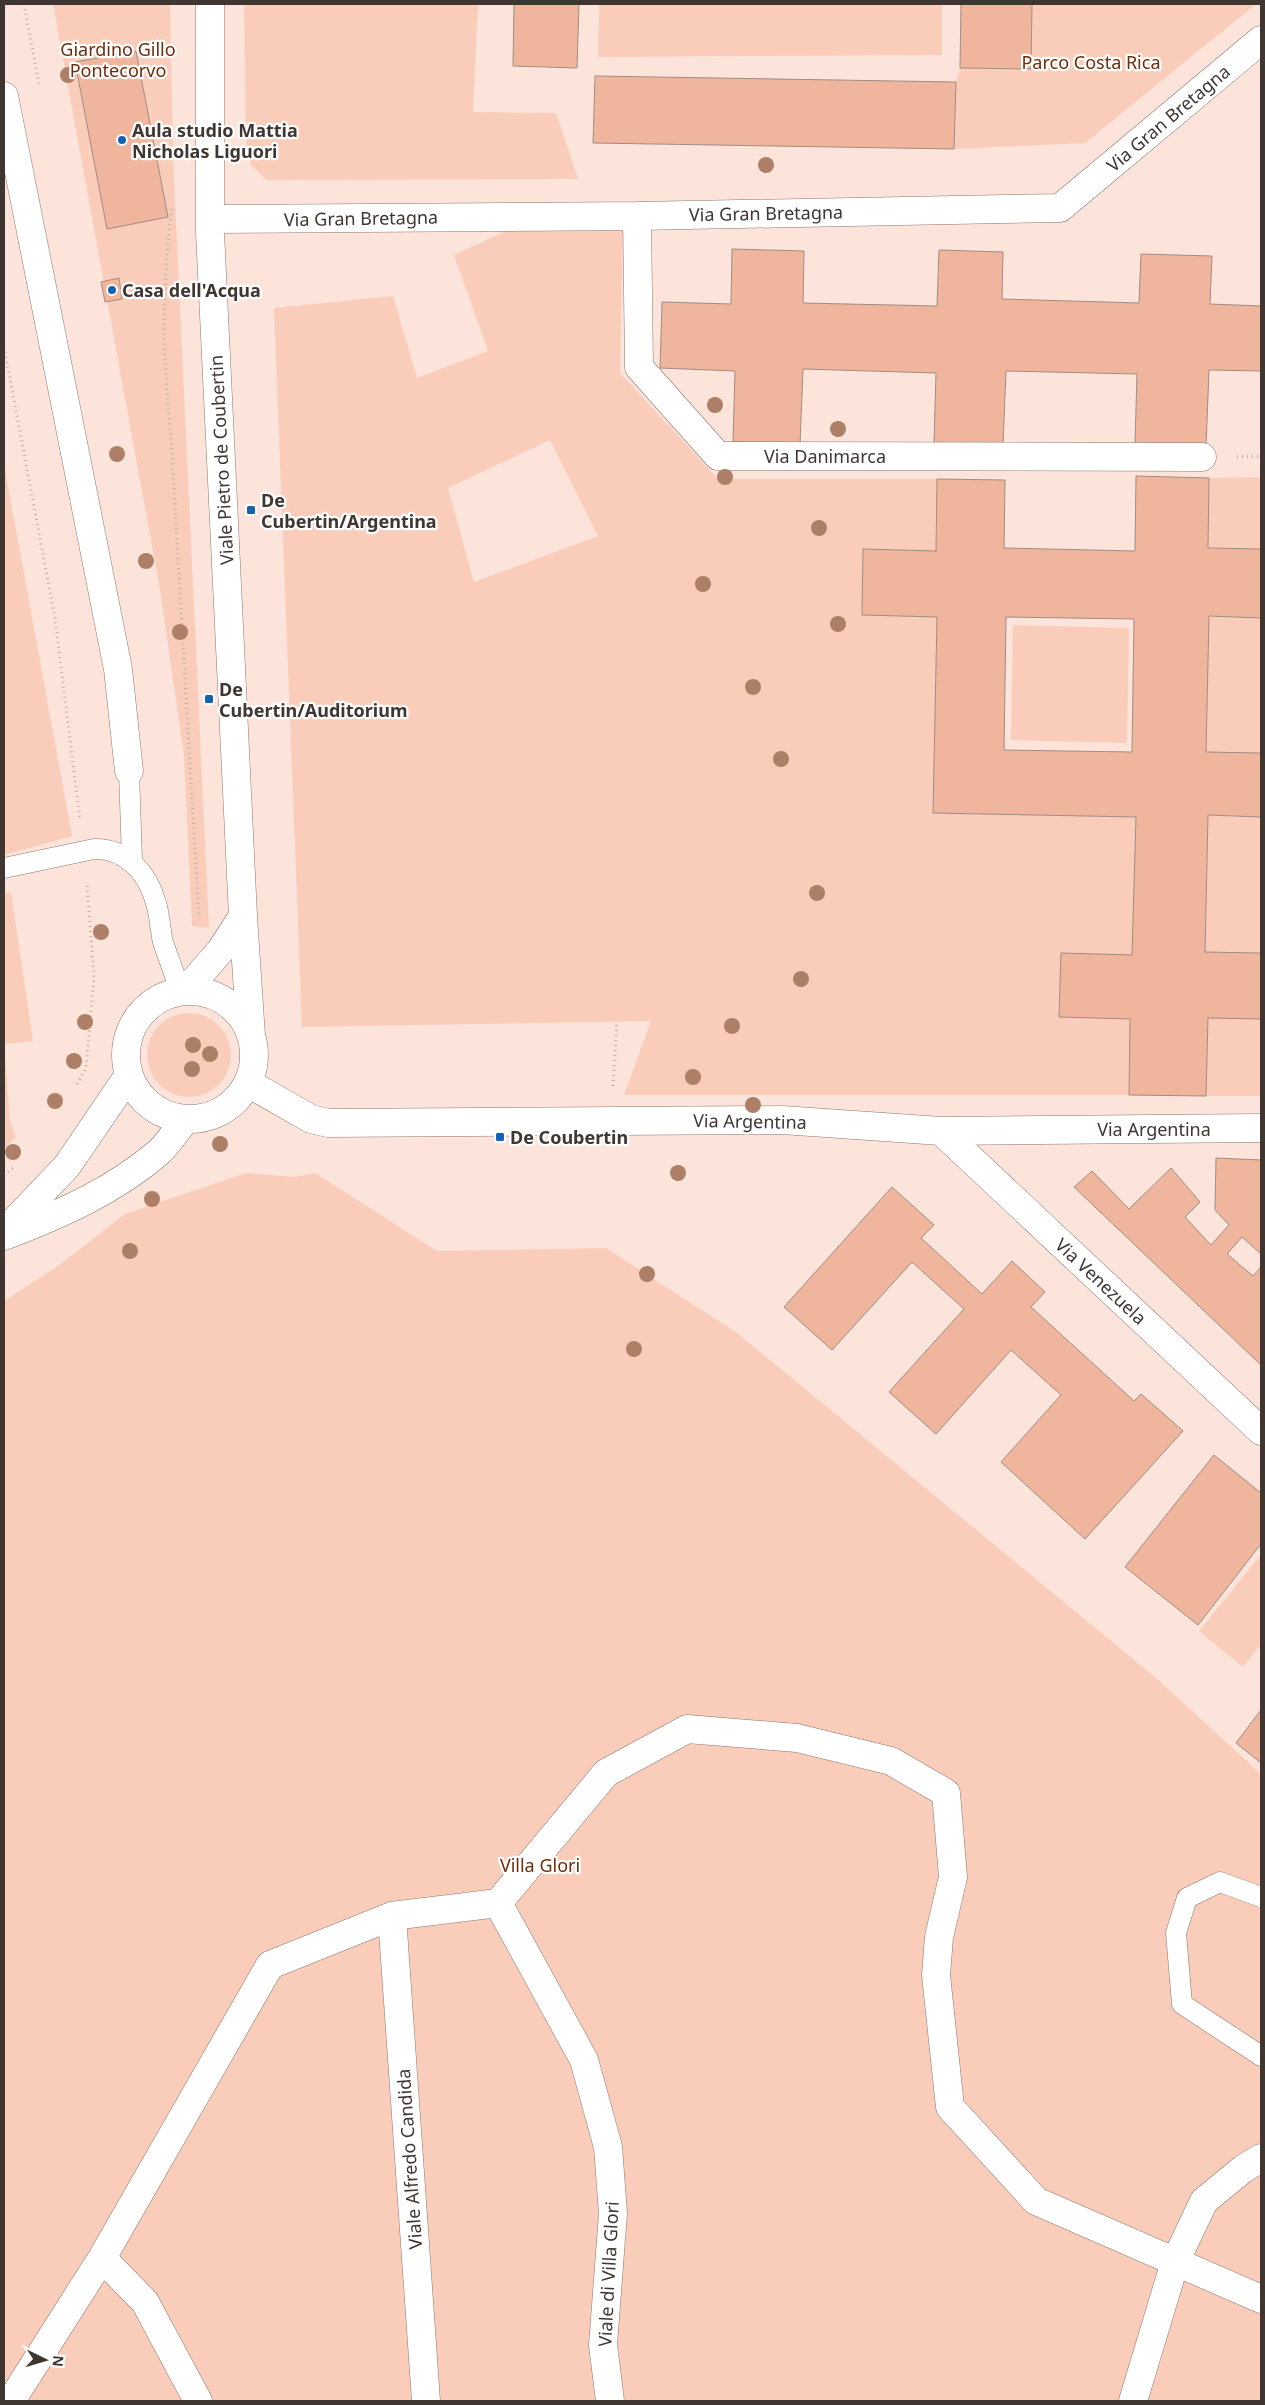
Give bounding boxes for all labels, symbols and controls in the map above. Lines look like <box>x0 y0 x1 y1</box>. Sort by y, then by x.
park label: Giardino Gillo Pontecorvo <box>60 37 176 82</box>
park label: Parco Costa Rica <box>1021 50 1161 74</box>
street label: Via Gran Bretagna <box>1101 59 1235 177</box>
place label: Aula studio Mattia Nicholas Liguori <box>132 118 298 163</box>
marker: Aula studio Mattia Nicholas Liguori <box>116 134 128 146</box>
street label: Via Gran Bretagna <box>689 200 843 226</box>
street label: Via Gran Bretagna <box>284 205 438 231</box>
place label: Casa dell'Acqua <box>122 278 261 302</box>
marker: Casa dell'Acqua <box>106 284 118 296</box>
street label: Viale Pietro de Coubertin <box>204 354 238 566</box>
street label: Via Danimarca <box>764 444 886 468</box>
place label: De Cubertin/Argentina <box>261 488 437 533</box>
marker: De Cubertin/Argentina <box>245 504 257 516</box>
place label: De Cubertin/Auditorium <box>219 677 407 722</box>
marker: De Cubertin/Auditorium <box>203 693 215 705</box>
street label: Via Argentina <box>693 1108 807 1134</box>
street label: Via Argentina <box>1097 1117 1211 1141</box>
place label: De Coubertin <box>510 1125 628 1149</box>
marker: De Coubertin <box>494 1131 506 1143</box>
street label: Via Venezuela <box>1050 1233 1152 1329</box>
park label: Villa Glori <box>500 1853 580 1877</box>
street label: Viale Alfredo Candida <box>391 2068 427 2250</box>
street label: Viale di Villa Glori <box>592 2201 624 2347</box>
north arrow <box>20 2335 70 2385</box>
text: N <box>48 2355 68 2368</box>

